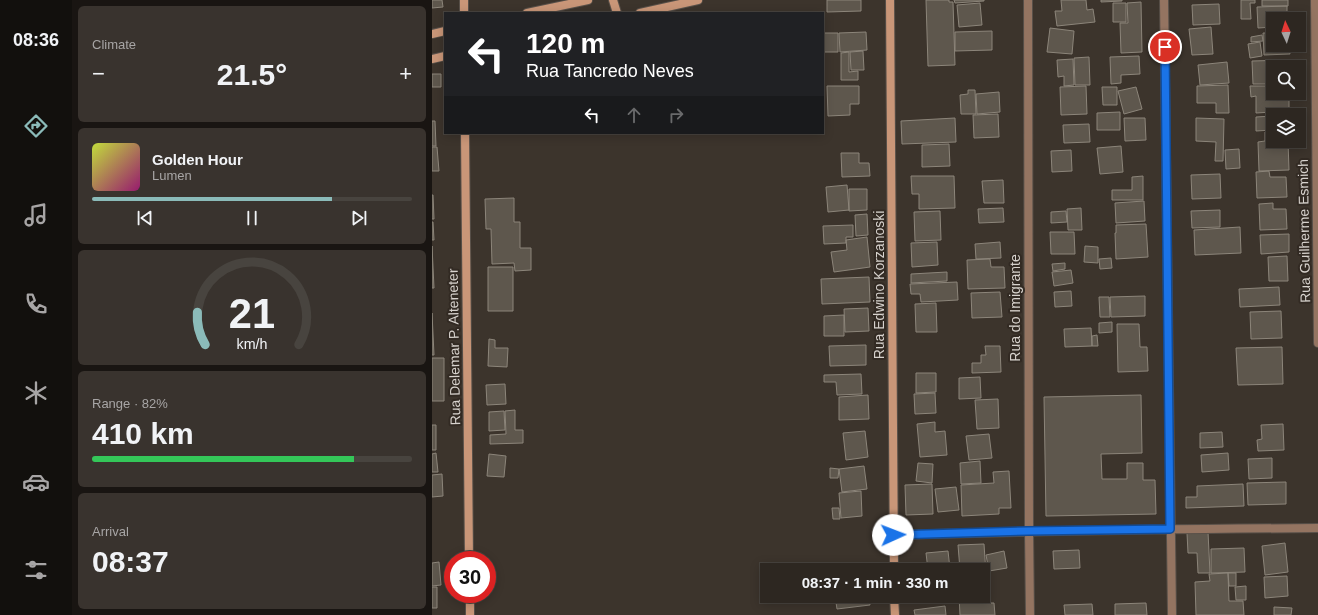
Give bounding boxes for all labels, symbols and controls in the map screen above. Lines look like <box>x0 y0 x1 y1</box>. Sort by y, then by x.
north arrow <box>1266 12 1306 52</box>
map controls <box>1266 12 1306 148</box>
icon: left <box>460 28 512 80</box>
text: 120 m <box>526 28 605 59</box>
text: 08:36 <box>13 30 59 50</box>
pin <box>1148 30 1182 64</box>
icon: arrive <box>1154 36 1176 58</box>
text: Climate <box>92 37 136 52</box>
text: 21.5° <box>217 58 287 91</box>
button: search <box>1266 60 1306 100</box>
text: − <box>92 61 105 86</box>
text: + <box>399 61 412 86</box>
text: Rua Tancredo Neves <box>526 61 694 81</box>
icon: left <box>581 104 603 126</box>
icon: ahead <box>623 104 645 126</box>
icon: right <box>665 104 687 126</box>
button: layers <box>1266 108 1306 148</box>
icon: directions <box>22 112 50 140</box>
text: Golden Hour <box>152 151 243 168</box>
street label: Rua Guilherme Esmich <box>1295 159 1313 303</box>
text: Lumen <box>152 168 192 183</box>
icon: music <box>22 201 50 229</box>
icon: previous <box>134 207 156 229</box>
icon: pause <box>241 207 263 229</box>
icon: next <box>348 207 370 229</box>
street label: Rua Edwino Korzanoski <box>871 211 887 359</box>
street label: Rua do Imigrante <box>1007 254 1023 362</box>
street label: Rua Delemar P. Alteneter <box>445 268 463 426</box>
icon: phone <box>22 290 50 318</box>
text: 21 <box>229 290 275 337</box>
text: km/h <box>237 336 268 352</box>
icon: climate <box>22 379 50 407</box>
text: Range · 82% <box>92 396 168 411</box>
text: 410 km <box>92 417 194 450</box>
icon: car <box>22 468 50 496</box>
position arrow <box>872 514 914 556</box>
text: Arrival <box>92 524 129 539</box>
text: 08:37 <box>92 545 169 578</box>
speed limit sign: 30 <box>444 551 496 603</box>
icon: filters <box>22 556 50 584</box>
text: 08:37 · 1 min · 330 m <box>802 574 948 591</box>

